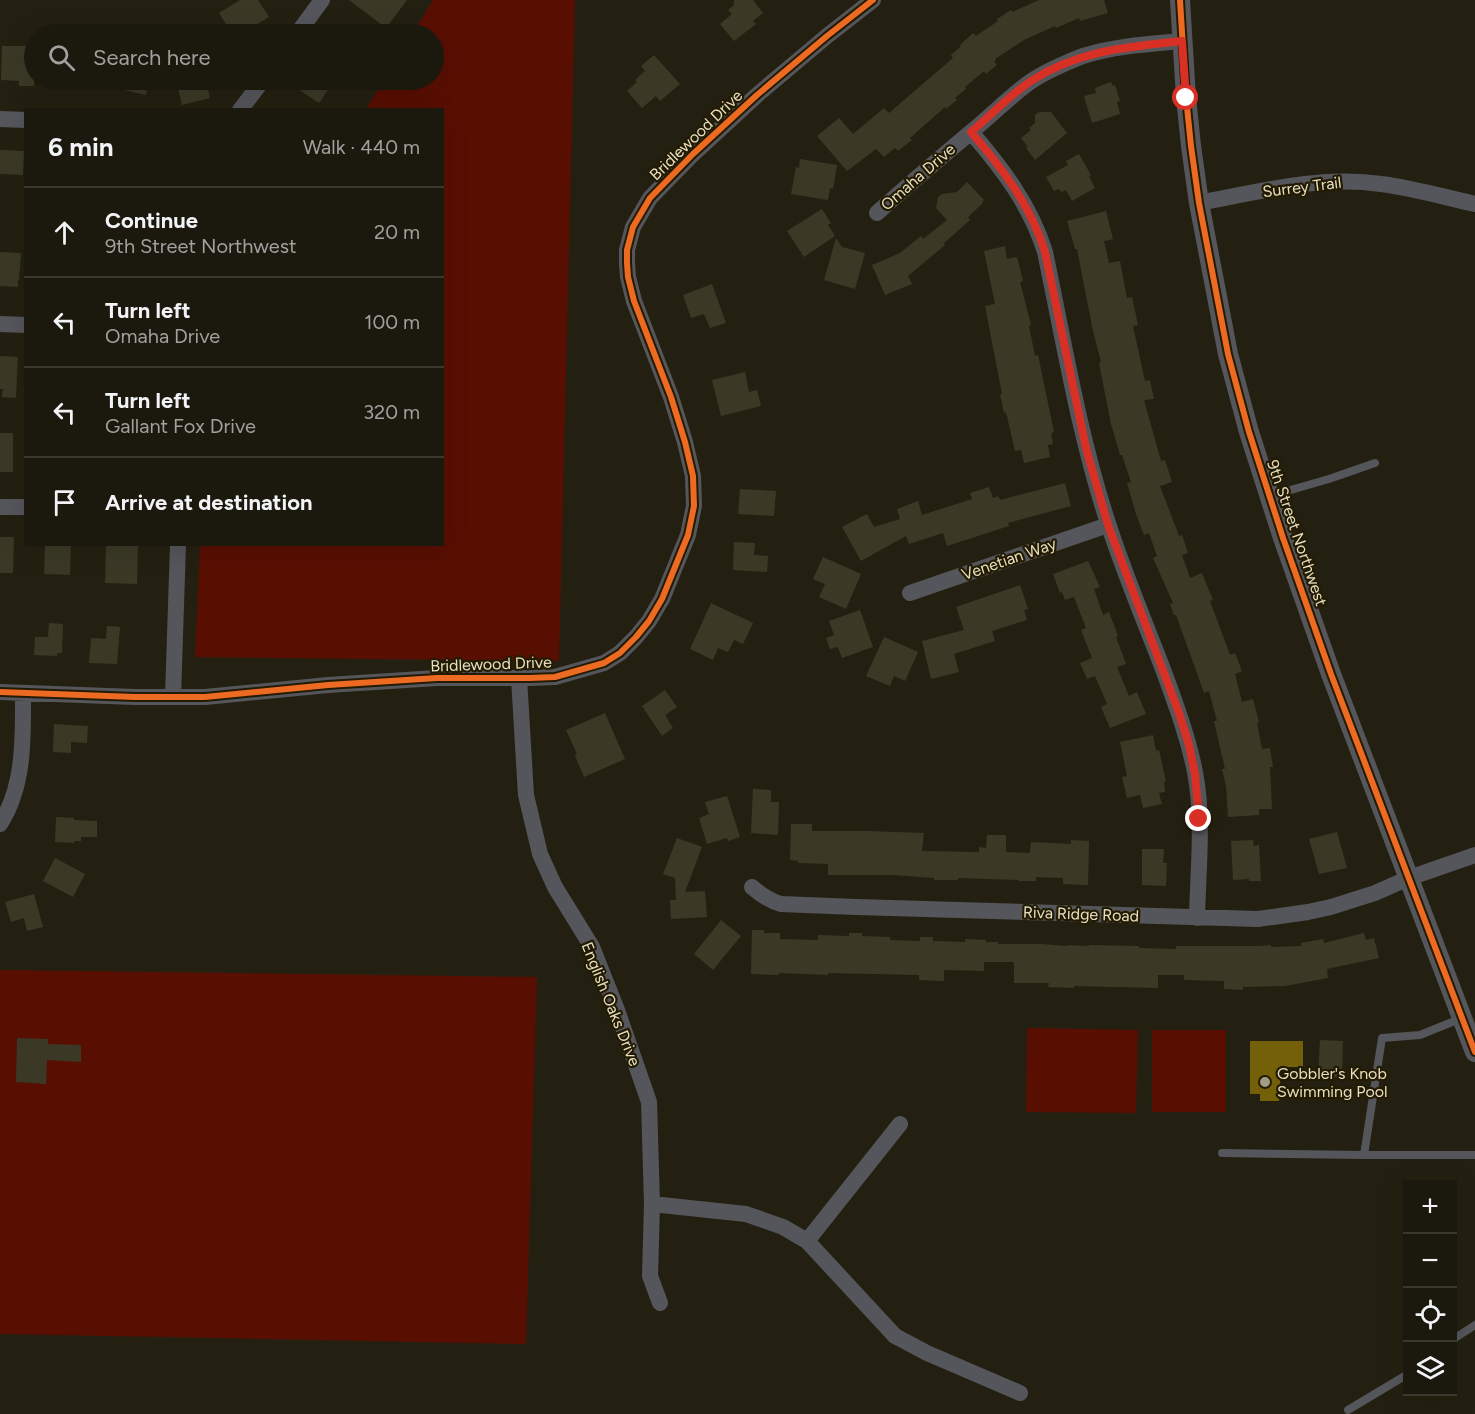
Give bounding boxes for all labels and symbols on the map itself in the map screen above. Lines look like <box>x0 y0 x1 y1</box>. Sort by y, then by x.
route start <box>1172 84 1198 110</box>
street label: Bridlewood Drive <box>646 86 747 184</box>
street label: Omaha Drive <box>877 139 959 214</box>
street label: Surrey Trail <box>1261 173 1343 201</box>
street label: 9th Street Northwest <box>1263 457 1331 609</box>
street label: Venetian Way <box>959 534 1059 584</box>
street label: Bridlewood Drive <box>430 652 552 676</box>
route end <box>1185 805 1211 831</box>
street label: Riva Ridge Road <box>1023 902 1139 926</box>
street label: English Oaks Drive <box>577 939 645 1069</box>
place label: Gobbler's Knob Swimming Pool <box>1277 1064 1387 1101</box>
marker: Gobbler's Knob Swimming Pool <box>1258 1075 1272 1089</box>

